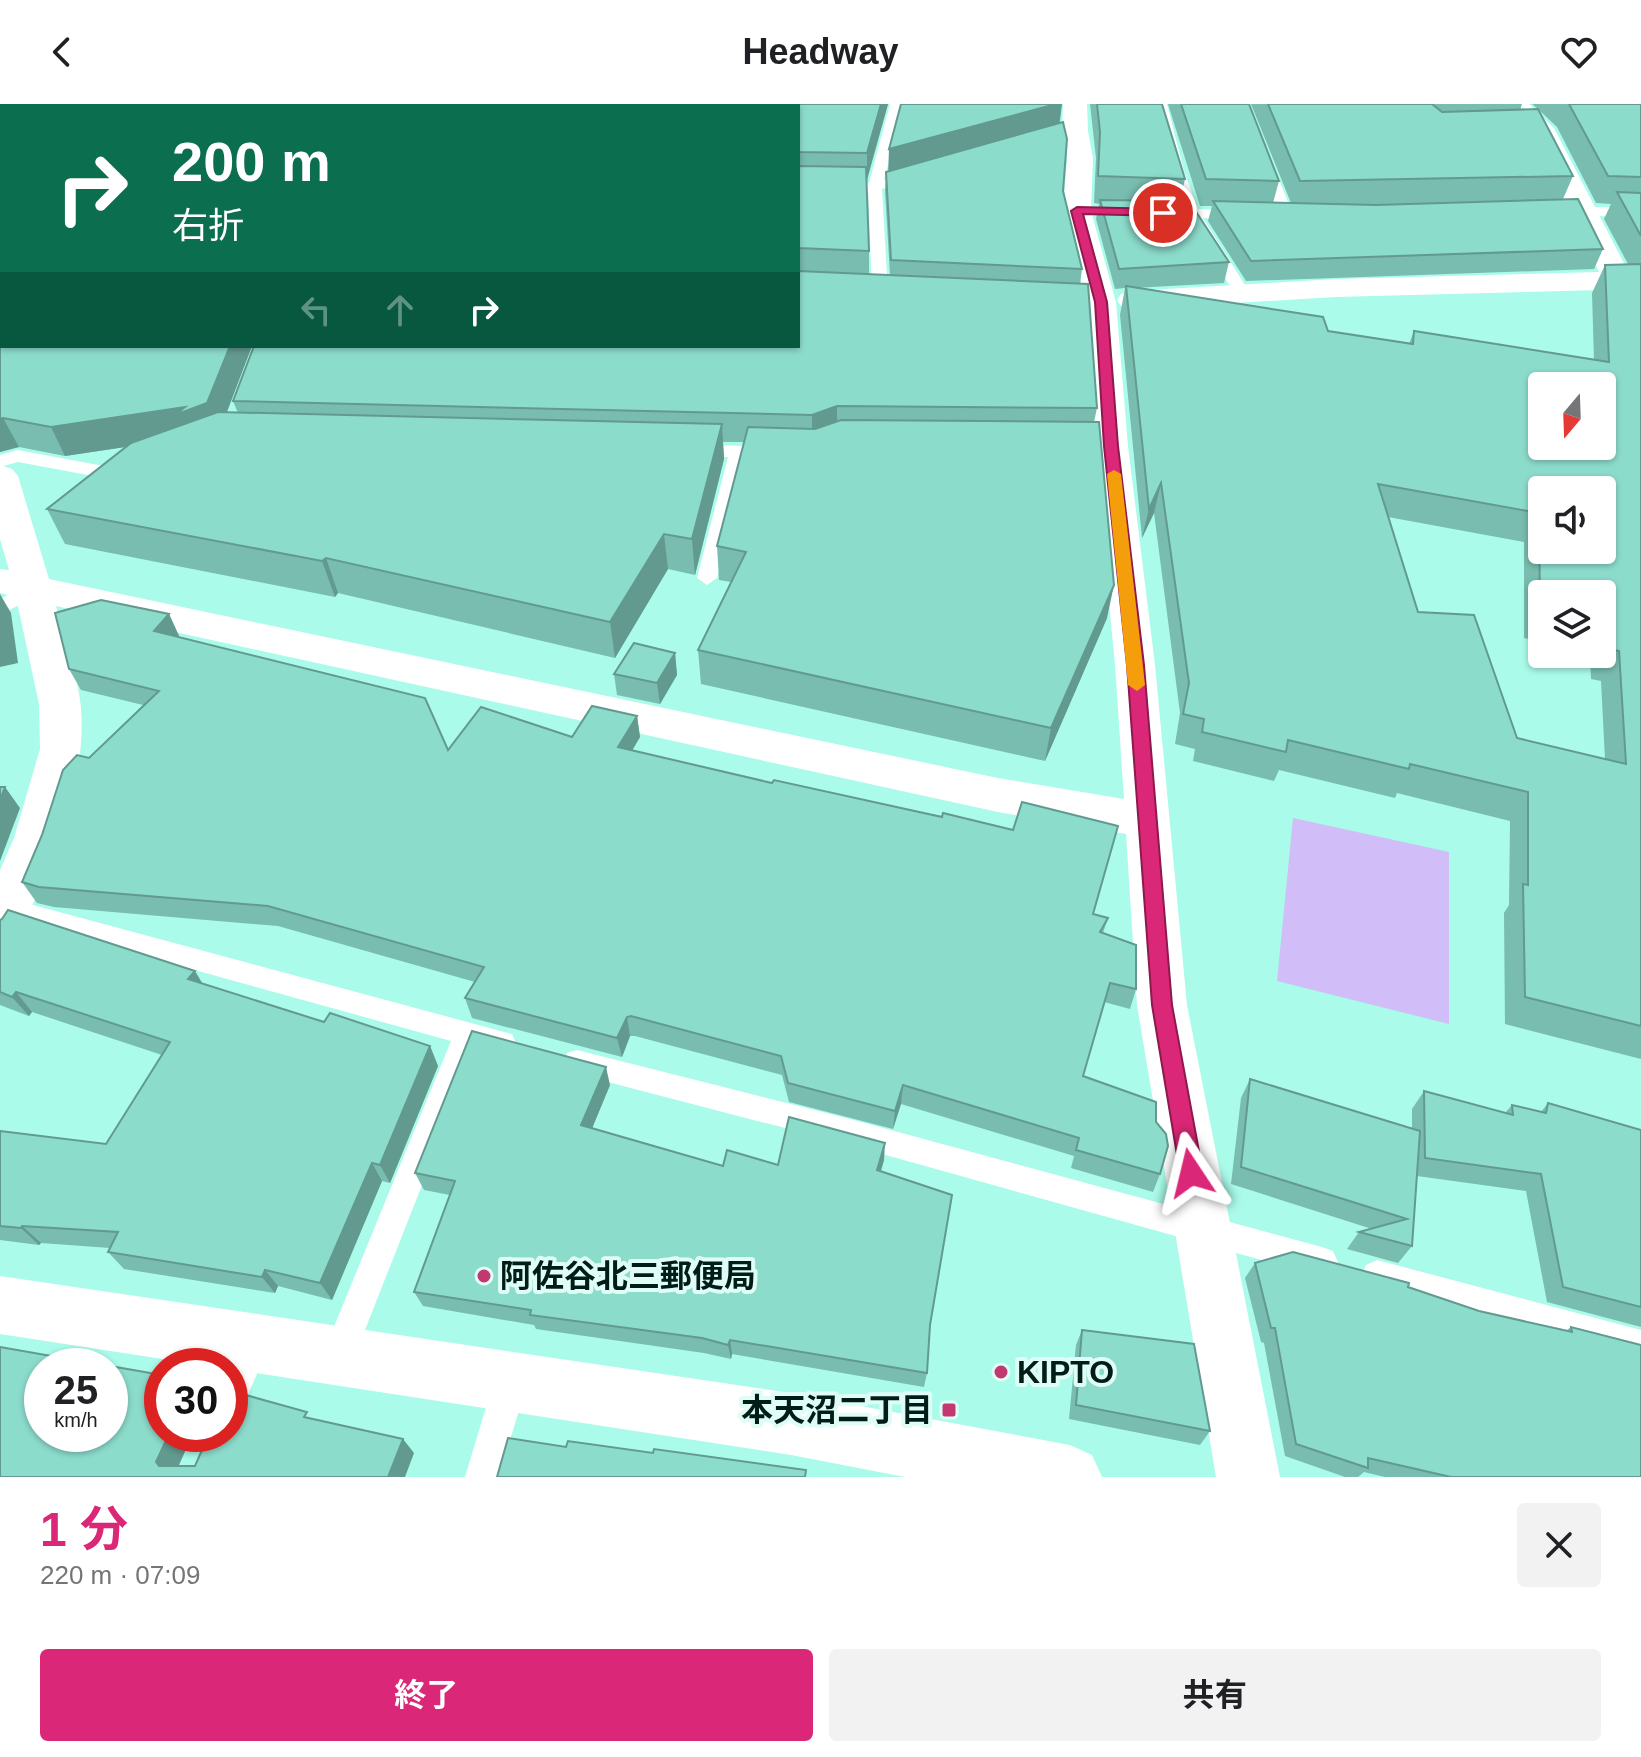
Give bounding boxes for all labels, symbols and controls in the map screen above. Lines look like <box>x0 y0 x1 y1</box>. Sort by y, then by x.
icon: back <box>40 30 84 74</box>
icon: heart <box>1557 30 1601 74</box>
text: Headway <box>742 31 899 72</box>
text: 200 m <box>172 130 331 193</box>
icon: right <box>40 136 144 240</box>
pin <box>1129 179 1197 247</box>
icon: arrive <box>1141 191 1185 235</box>
text: 右折 <box>172 205 244 246</box>
icon: left <box>294 288 338 332</box>
icon: ahead <box>378 288 422 332</box>
icon: right <box>462 288 506 332</box>
north arrow <box>1528 372 1616 460</box>
map controls <box>1528 372 1616 668</box>
button: sound <box>1528 476 1616 564</box>
button: layers <box>1528 580 1616 668</box>
position arrow <box>1149 1131 1233 1215</box>
place label: 阿佐谷北三郵便局 <box>500 1258 756 1294</box>
marker: 阿佐谷北三郵便局 <box>475 1267 493 1285</box>
speed limit sign: 30 <box>144 1348 248 1452</box>
place label: KIPTO <box>1017 1354 1114 1390</box>
marker: KIPTO <box>992 1363 1010 1381</box>
text: 25 <box>54 1368 98 1412</box>
place label: 本天沼二丁目 <box>741 1392 933 1428</box>
marker: 本天沼二丁目 <box>940 1401 958 1419</box>
text: km/h <box>54 1409 98 1431</box>
text: 1 分 <box>40 1503 128 1556</box>
button: close <box>1517 1503 1601 1587</box>
text: 220 m · 07:09 <box>40 1560 200 1590</box>
button: 終了 <box>40 1649 813 1741</box>
button: 共有 <box>829 1649 1601 1741</box>

